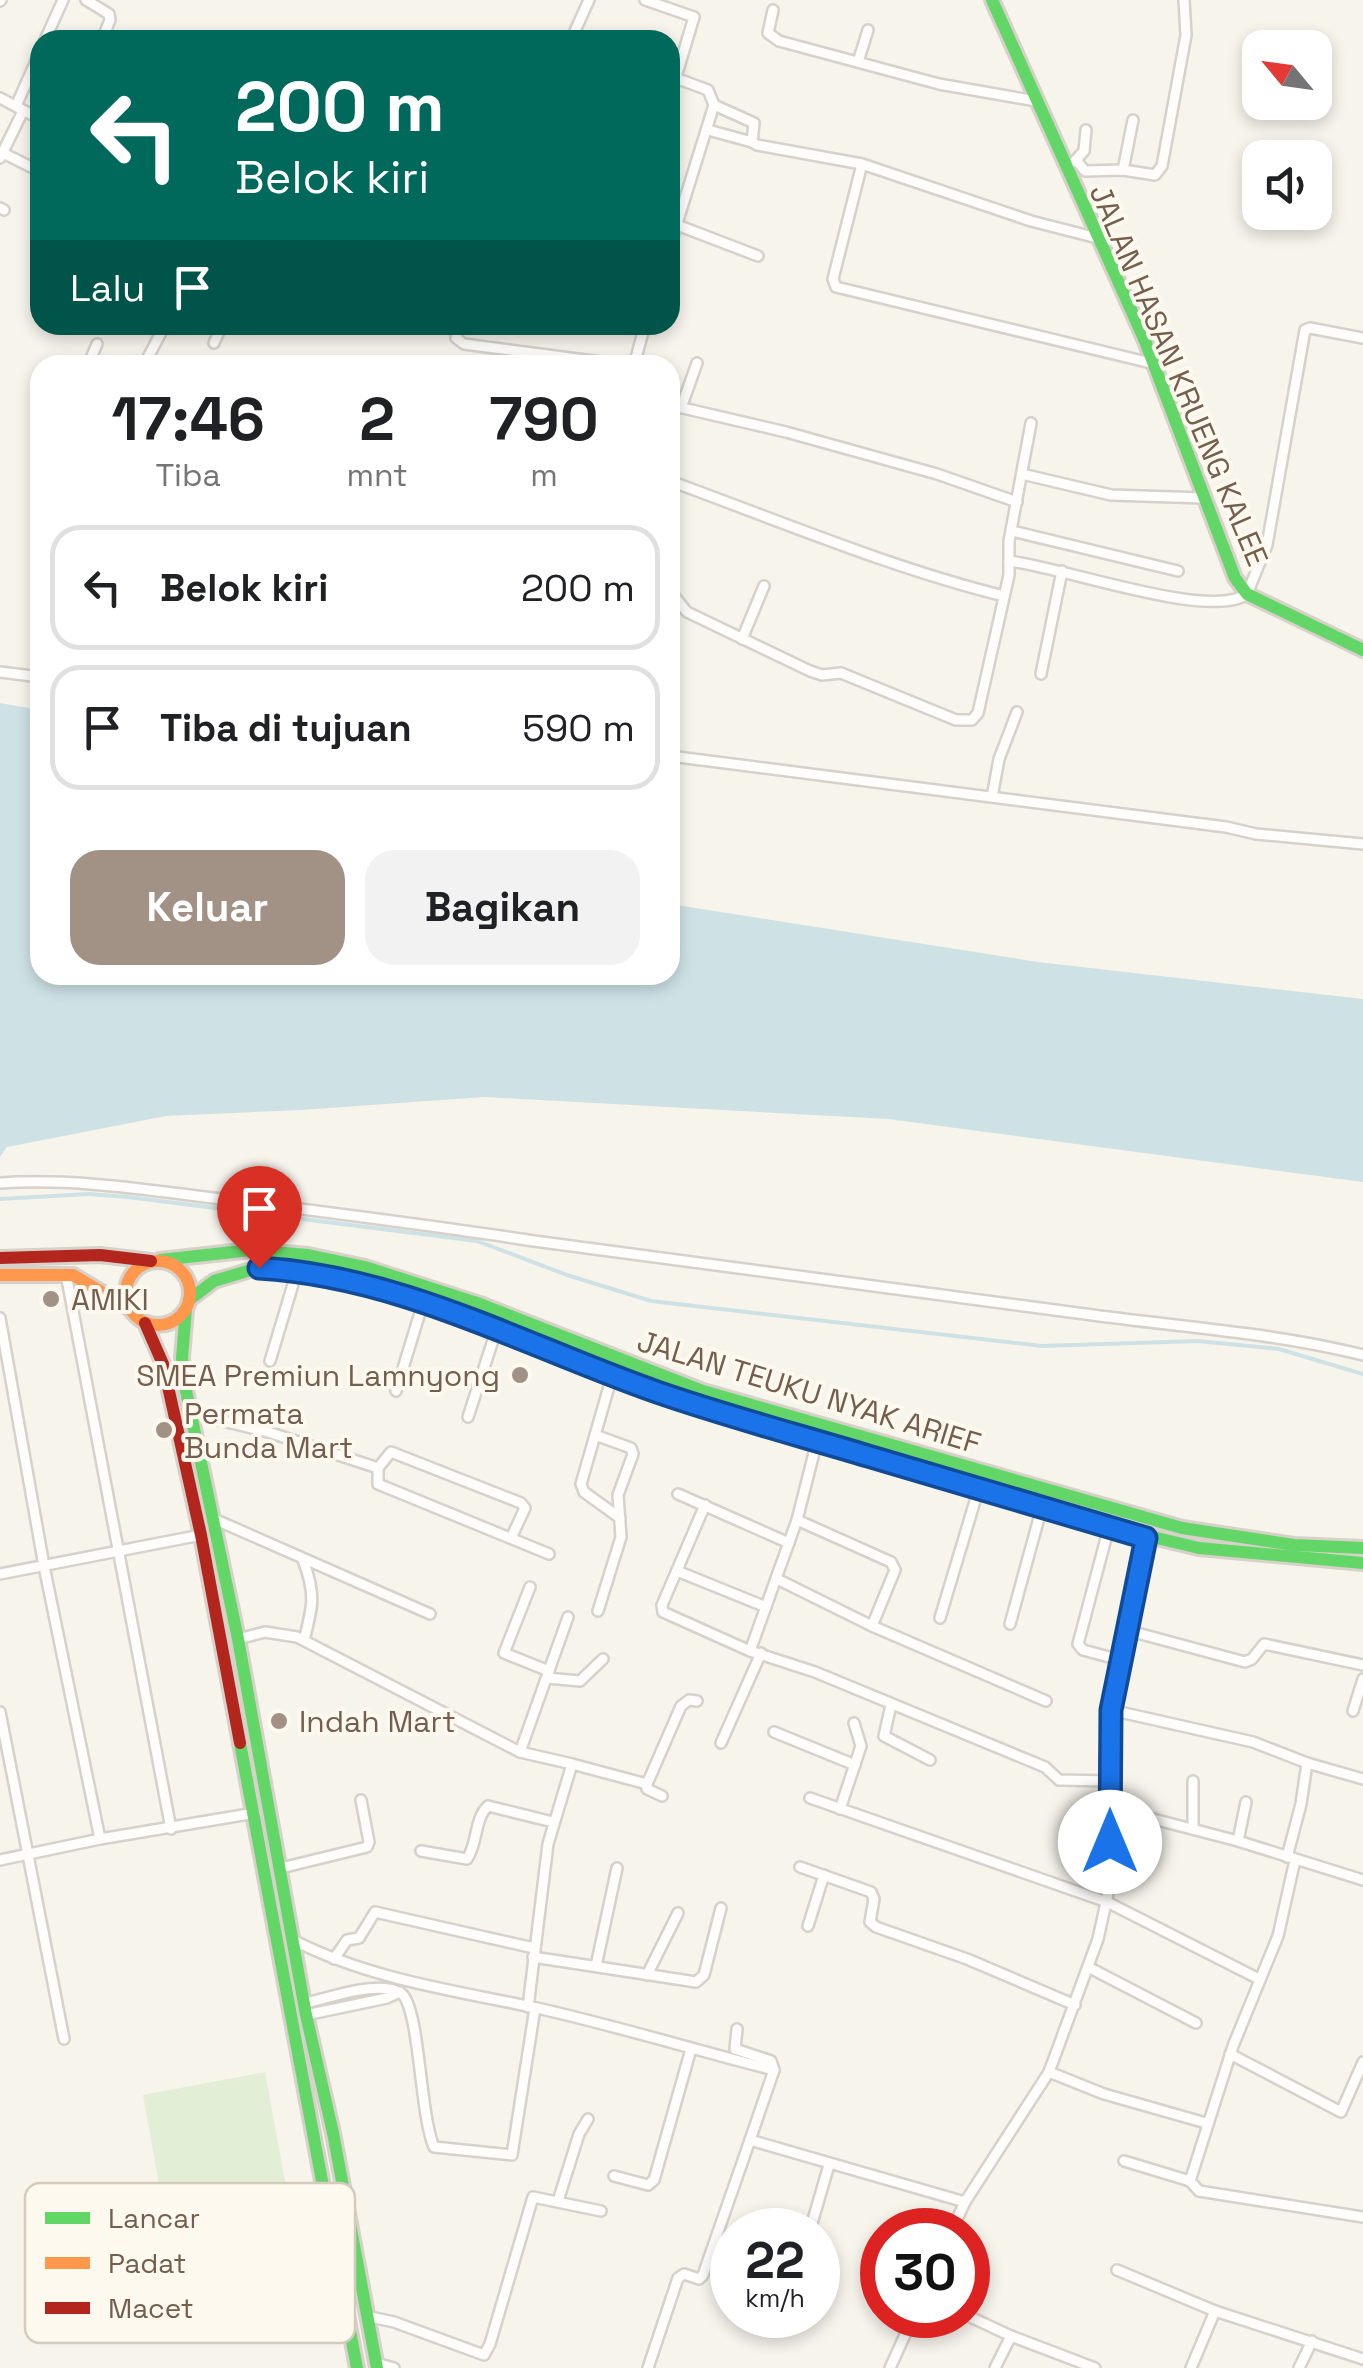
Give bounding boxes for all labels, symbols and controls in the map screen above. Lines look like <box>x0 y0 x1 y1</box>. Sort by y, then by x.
north arrow <box>1242 30 1332 120</box>
map controls <box>1242 30 1332 230</box>
text: 200 m <box>235 62 445 151</box>
icon: left <box>70 70 200 200</box>
button: sound <box>1242 140 1332 230</box>
text: Belok kiri <box>235 149 429 206</box>
street label: JALAN HASAN KRUENG KALEE <box>1081 178 1277 572</box>
icon: arrive <box>165 260 220 315</box>
text: Lalu <box>70 264 145 312</box>
text: 17:46 <box>111 381 265 458</box>
text: 2 <box>359 381 395 458</box>
text: 790 <box>489 381 599 458</box>
text: Tiba <box>156 455 221 495</box>
text: mnt <box>346 455 408 495</box>
text: m <box>530 455 558 495</box>
icon: left <box>75 560 130 615</box>
text: Belok kiri <box>160 564 328 612</box>
text: 200 m <box>521 564 635 612</box>
icon: arrive <box>75 700 130 755</box>
text: Tiba di tujuan <box>160 704 412 752</box>
text: 590 m <box>522 704 635 752</box>
button: Keluar <box>70 850 345 965</box>
button: Bagikan <box>365 850 640 965</box>
pin <box>217 1166 302 1269</box>
icon: arrive <box>232 1181 287 1236</box>
place label: AMIKI <box>71 1280 149 1319</box>
marker: AMIKI <box>40 1288 62 1310</box>
street label: JALAN TEUKU NYAK ARIEF <box>633 1321 985 1463</box>
place label: SMEA Premiun Lamnyong <box>136 1356 500 1395</box>
marker: SMEA Premiun Lamnyong <box>509 1364 531 1386</box>
place label: Permata Bunda Mart <box>184 1394 353 1467</box>
marker: Permata Bunda Mart <box>153 1419 175 1441</box>
place label: Indah Mart <box>299 1702 456 1741</box>
marker: Indah Mart <box>268 1710 290 1732</box>
position arrow <box>1058 1790 1162 1894</box>
legend <box>25 2183 355 2343</box>
text: Lancar <box>108 2200 200 2236</box>
speed limit sign: 30 <box>860 2208 990 2338</box>
text: 22 <box>745 2229 805 2293</box>
text: Padat <box>108 2245 186 2281</box>
text: km/h <box>745 2282 805 2314</box>
text: Macet <box>108 2290 194 2326</box>

